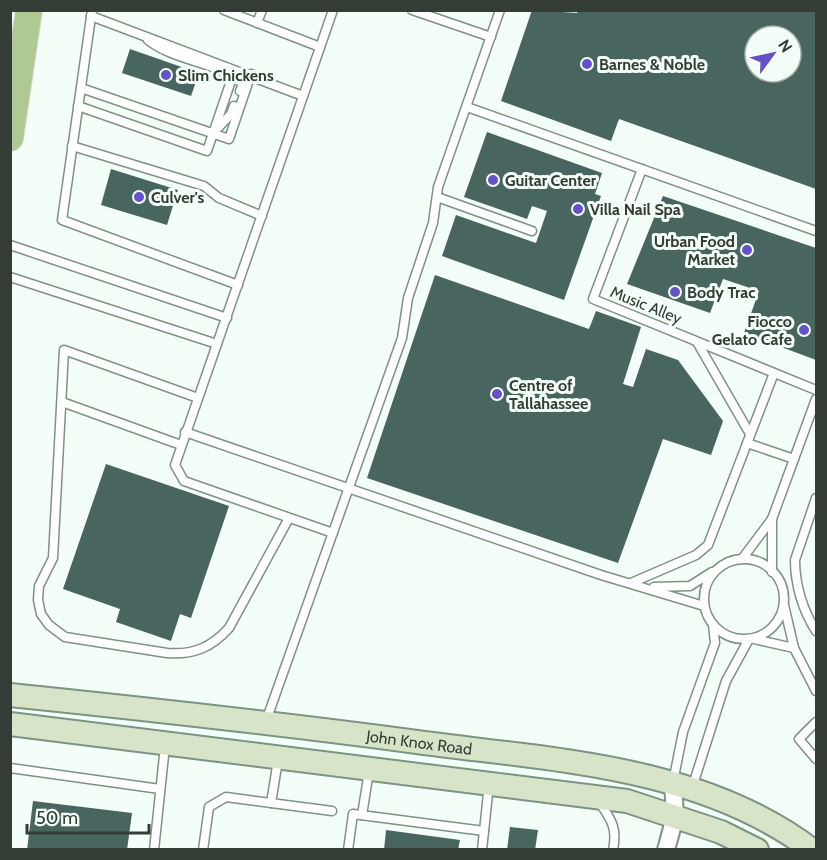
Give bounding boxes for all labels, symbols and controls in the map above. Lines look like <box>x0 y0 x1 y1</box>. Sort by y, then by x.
north arrow <box>743 24 803 84</box>
text: N <box>774 36 796 56</box>
place label: Barnes & Noble <box>599 55 705 74</box>
marker: Barnes & Noble <box>580 57 594 71</box>
place label: Slim Chickens <box>178 66 274 85</box>
marker: Slim Chickens <box>159 68 173 82</box>
place label: Guitar Center <box>505 171 597 190</box>
marker: Guitar Center <box>486 173 500 187</box>
place label: Culver's <box>151 188 205 207</box>
marker: Culver's <box>132 190 146 204</box>
place label: Villa Nail Spa <box>590 200 681 219</box>
marker: Villa Nail Spa <box>571 202 585 216</box>
place label: Urban Food Market <box>654 232 735 269</box>
marker: Urban Food Market <box>740 243 754 257</box>
street label: Music Alley <box>607 282 685 328</box>
place label: Body Trac <box>687 283 755 302</box>
marker: Body Trac <box>668 285 682 299</box>
place label: Fiocco Gelato Cafe <box>712 312 792 349</box>
marker: Fiocco Gelato Cafe <box>797 323 811 337</box>
place label: Centre of Tallahassee <box>509 376 588 413</box>
marker: Centre of Tallahassee <box>490 387 504 401</box>
street label: John Knox Road <box>364 726 473 758</box>
scale bar <box>27 797 148 835</box>
text: 50 m <box>36 807 78 829</box>

